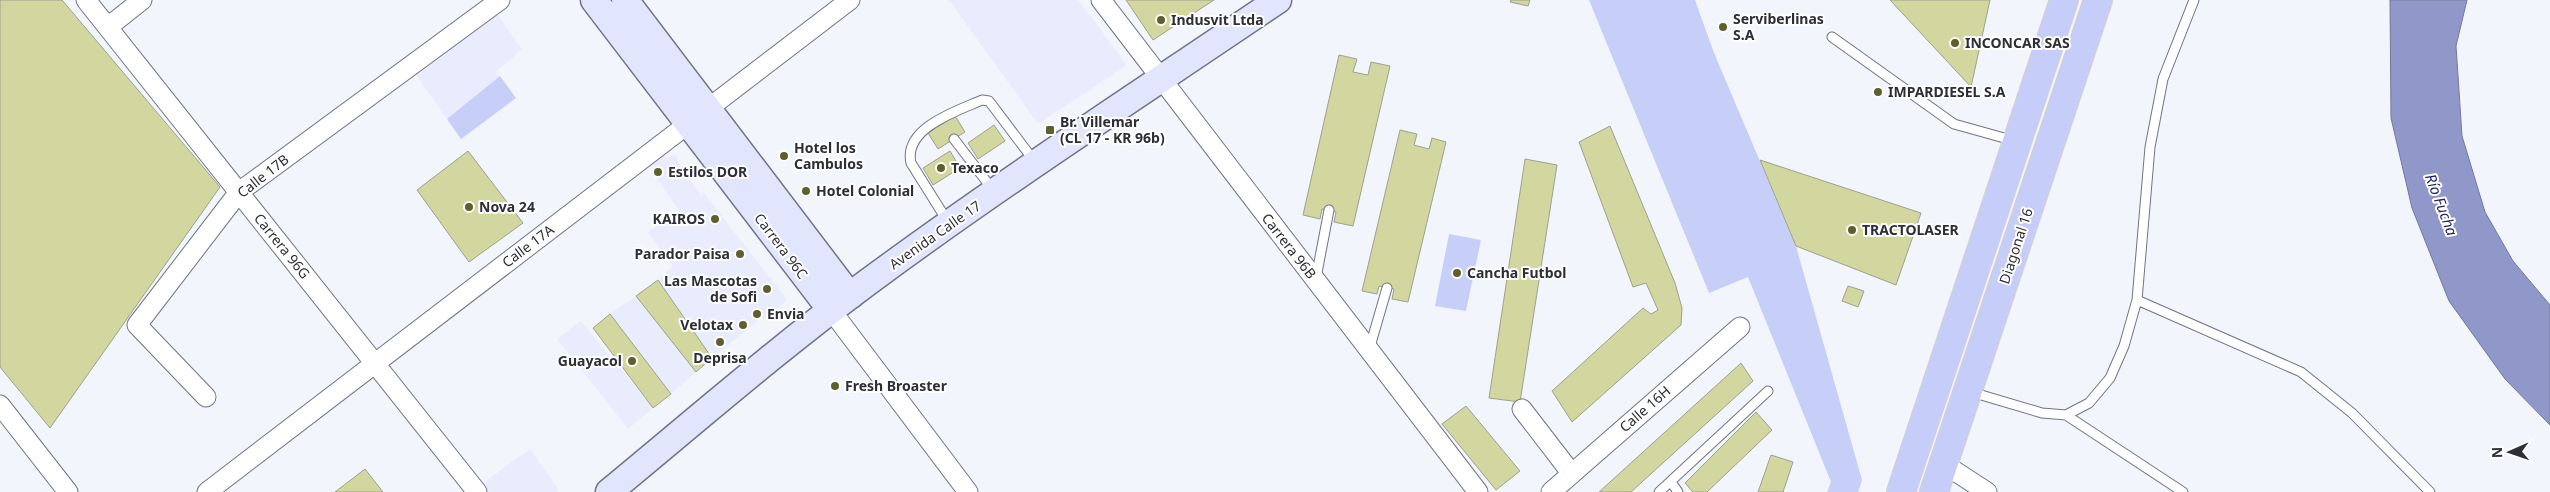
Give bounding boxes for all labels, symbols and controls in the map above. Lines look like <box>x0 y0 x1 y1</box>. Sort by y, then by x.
place label: Serviberlinas S.A <box>1733 9 1824 44</box>
place label: Indusvit Ltda <box>1171 10 1264 29</box>
marker: Indusvit Ltda <box>1155 14 1167 26</box>
marker: Serviberlinas S.A <box>1717 21 1729 33</box>
place label: INCONCAR SAS <box>1965 33 2070 52</box>
marker: INCONCAR SAS <box>1949 37 1961 49</box>
place label: IMPARDIESEL S.A <box>1888 82 2006 101</box>
marker: IMPARDIESEL S.A <box>1872 86 1884 98</box>
place label: Br. Villemar (CL 17 - KR 96b) <box>1060 112 1165 147</box>
marker: Br. Villemar (CL 17 - KR 96b) <box>1044 124 1056 136</box>
place label: Hotel los Cambulos <box>794 138 863 173</box>
street label: Calle 17B <box>233 149 292 202</box>
marker: Hotel los Cambulos <box>778 150 790 162</box>
place label: Texaco <box>951 158 999 177</box>
place label: Estilos DOR <box>668 162 748 181</box>
marker: Texaco <box>935 162 947 174</box>
marker: Estilos DOR <box>652 166 664 178</box>
water label: Río Fucha <box>2421 171 2463 239</box>
place label: Hotel Colonial <box>816 181 914 200</box>
marker: Hotel Colonial <box>800 185 812 197</box>
street label: Avenida Calle 17 <box>885 196 984 273</box>
place label: Nova 24 <box>479 197 535 216</box>
marker: Nova 24 <box>463 201 475 213</box>
street label: Diagonal 16 <box>1994 206 2037 286</box>
street label: Carrera 96G <box>250 209 315 282</box>
place label: KAIROS <box>653 209 705 228</box>
street label: Carrera 96C <box>750 209 812 283</box>
street label: Carrera 96B <box>1258 209 1321 282</box>
marker: KAIROS <box>709 213 721 225</box>
street label: Calle 17A <box>498 220 558 271</box>
place label: TRACTOLASER <box>1862 220 1960 239</box>
marker: TRACTOLASER <box>1846 224 1858 236</box>
place label: Parador Paisa <box>634 244 730 263</box>
marker: Parador Paisa <box>734 248 746 260</box>
place label: Cancha Futbol <box>1467 263 1566 282</box>
marker: Cancha Futbol <box>1451 267 1463 279</box>
place label: Las Mascotas de Sofi <box>664 271 757 306</box>
marker: Las Mascotas de Sofi <box>761 283 773 295</box>
place label: Envia <box>767 304 805 323</box>
marker: Envia <box>751 308 763 320</box>
place label: Velotax <box>680 315 734 334</box>
marker: Velotax <box>737 319 749 331</box>
marker: Deprisa <box>714 336 726 348</box>
place label: Deprisa <box>693 348 747 367</box>
place label: Guayacol <box>558 351 622 370</box>
marker: Guayacol <box>626 355 638 367</box>
place label: Fresh Broaster <box>845 376 948 395</box>
marker: Fresh Broaster <box>829 380 841 392</box>
street label: Calle 16H <box>1615 381 1674 436</box>
north arrow <box>2485 427 2535 477</box>
text: N <box>2487 446 2506 458</box>

